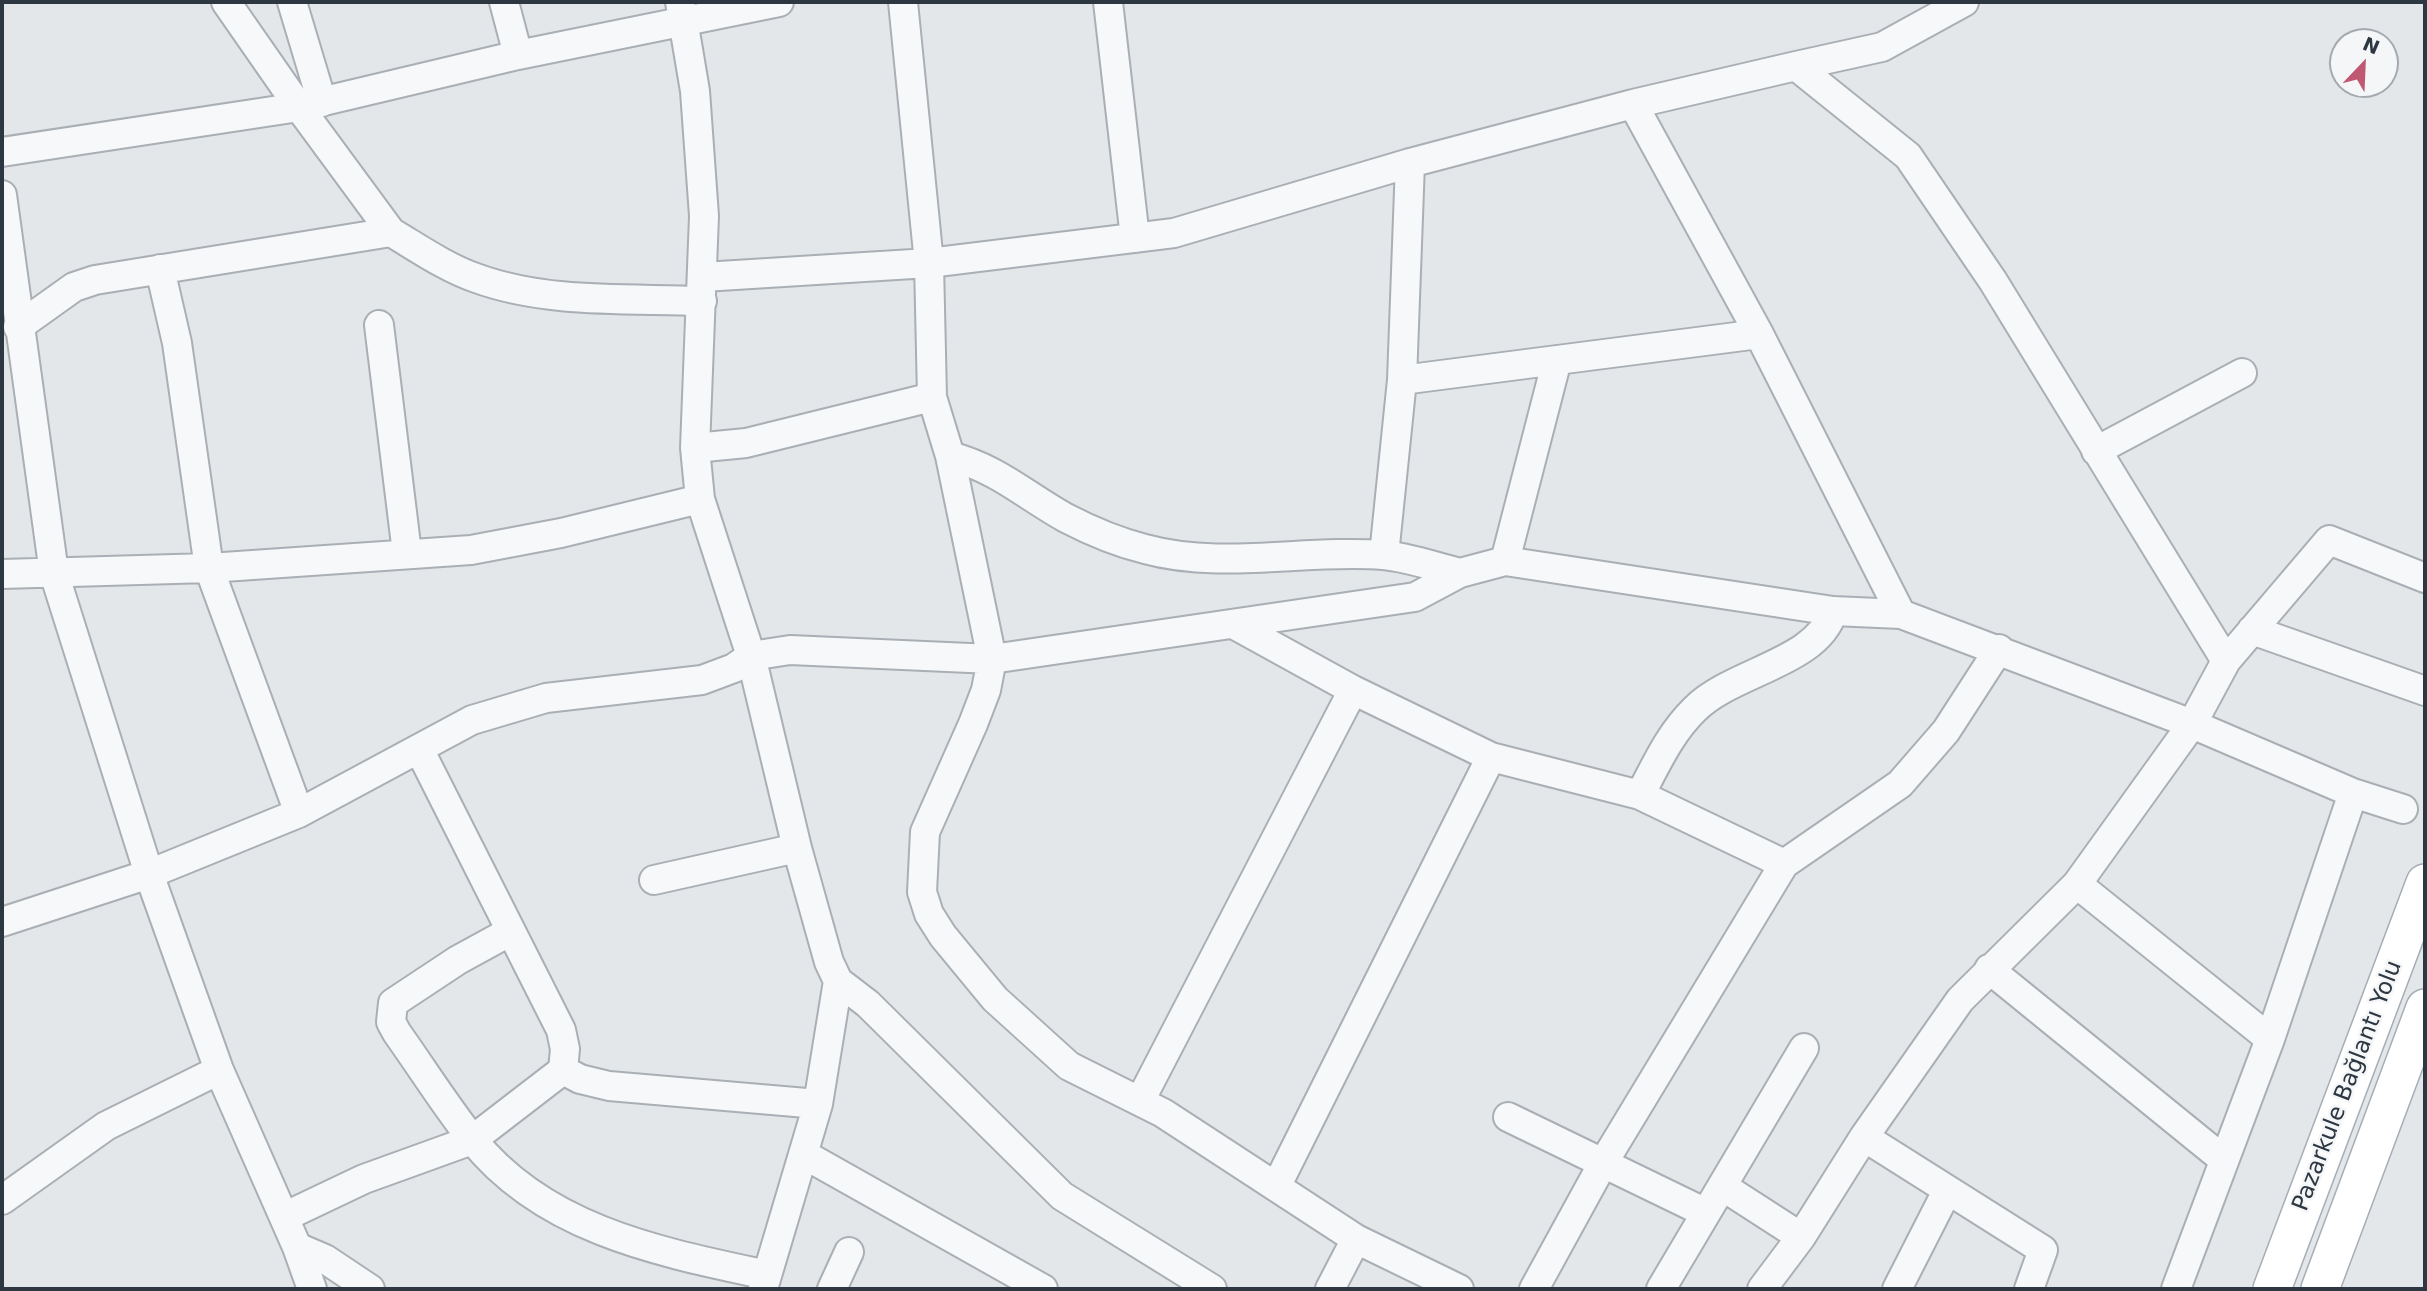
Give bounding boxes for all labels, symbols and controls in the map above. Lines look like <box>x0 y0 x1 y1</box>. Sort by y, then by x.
north arrow <box>2329 28 2399 98</box>
text: N <box>2360 32 2383 59</box>
street label: Pazarkule Bağlantı Yolu <box>2287 957 2409 1215</box>

